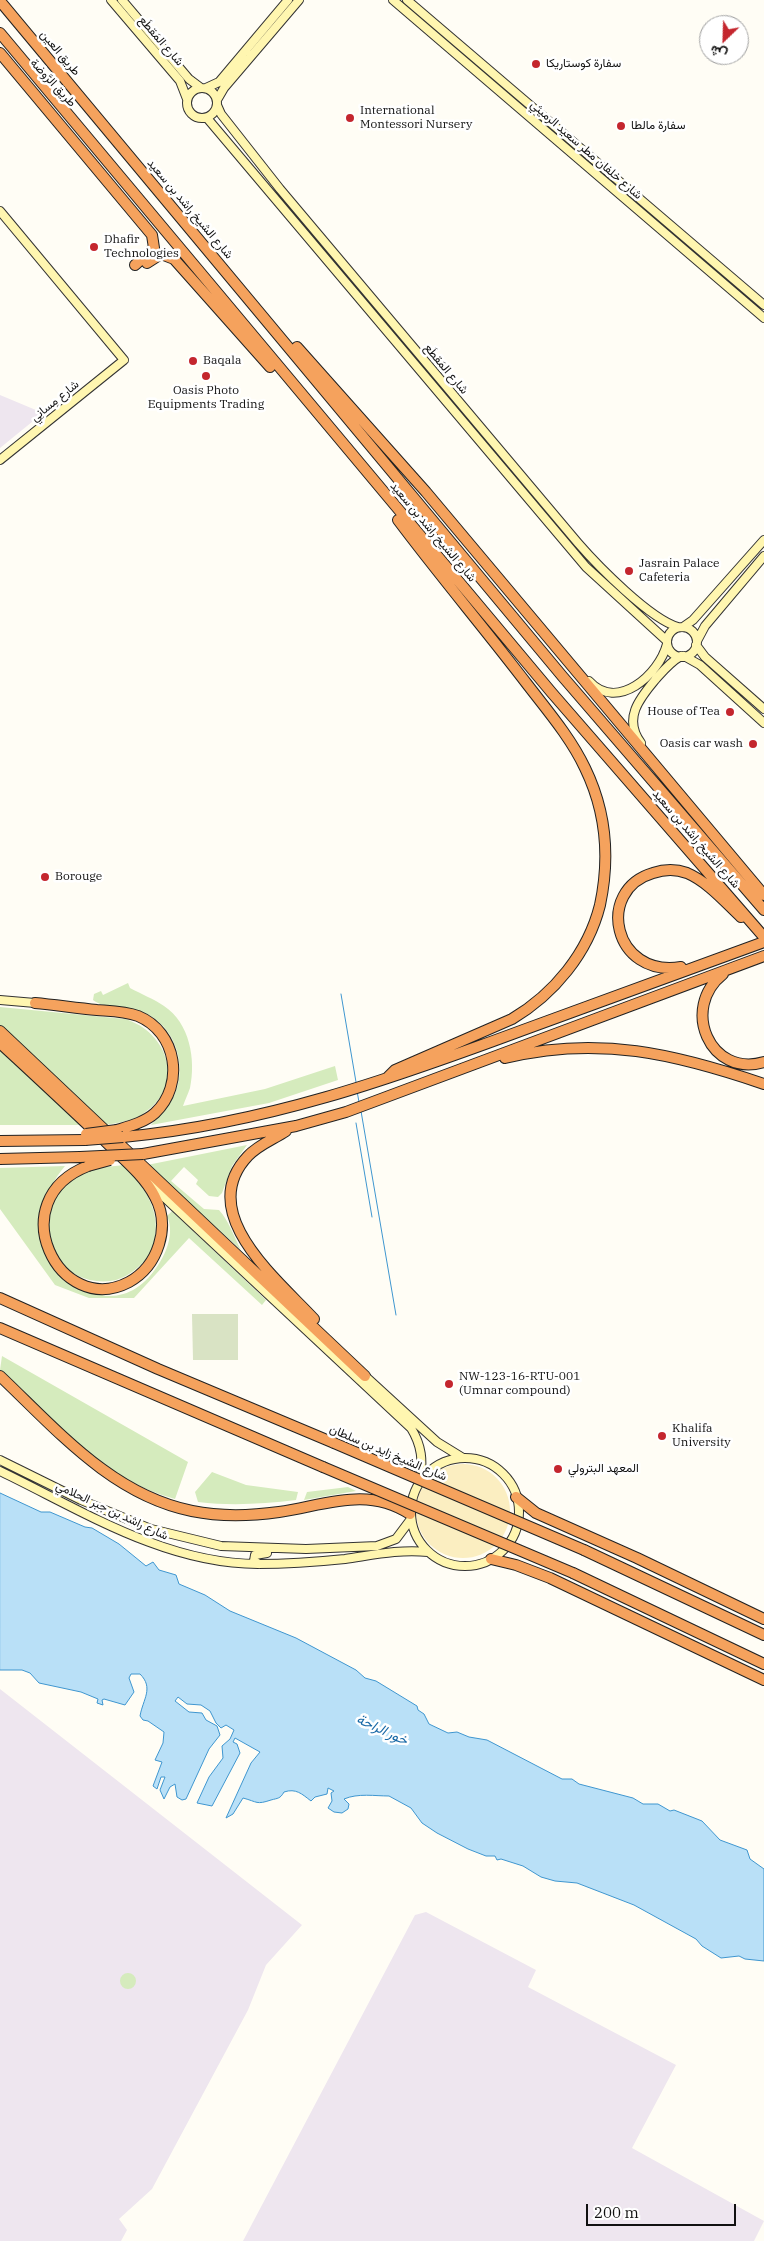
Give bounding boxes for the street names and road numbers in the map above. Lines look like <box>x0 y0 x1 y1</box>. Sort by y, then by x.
street label: شارع المَقطَع <box>135 13 187 69</box>
street label: طريق العين <box>37 27 83 79</box>
street label: طريق الرَّوضة <box>27 56 79 110</box>
street label: شارع خلفان مطر سعيد الرميثي <box>527 98 645 202</box>
street label: شارع الشيخ راشد بن سعيد <box>144 156 236 262</box>
street label: شارع المَقطَع <box>421 341 471 397</box>
street label: شارع مِسانِي <box>28 377 82 425</box>
street label: شارع الشيخ راشد بن سعيد <box>387 479 479 585</box>
street label: شارع الشيخ راشد بن سعيد <box>649 787 743 891</box>
street label: شارع الشيخ زايد بن سلطان <box>327 1422 449 1484</box>
street label: شارع راشد بن جبر الحلامي <box>54 1479 170 1543</box>

